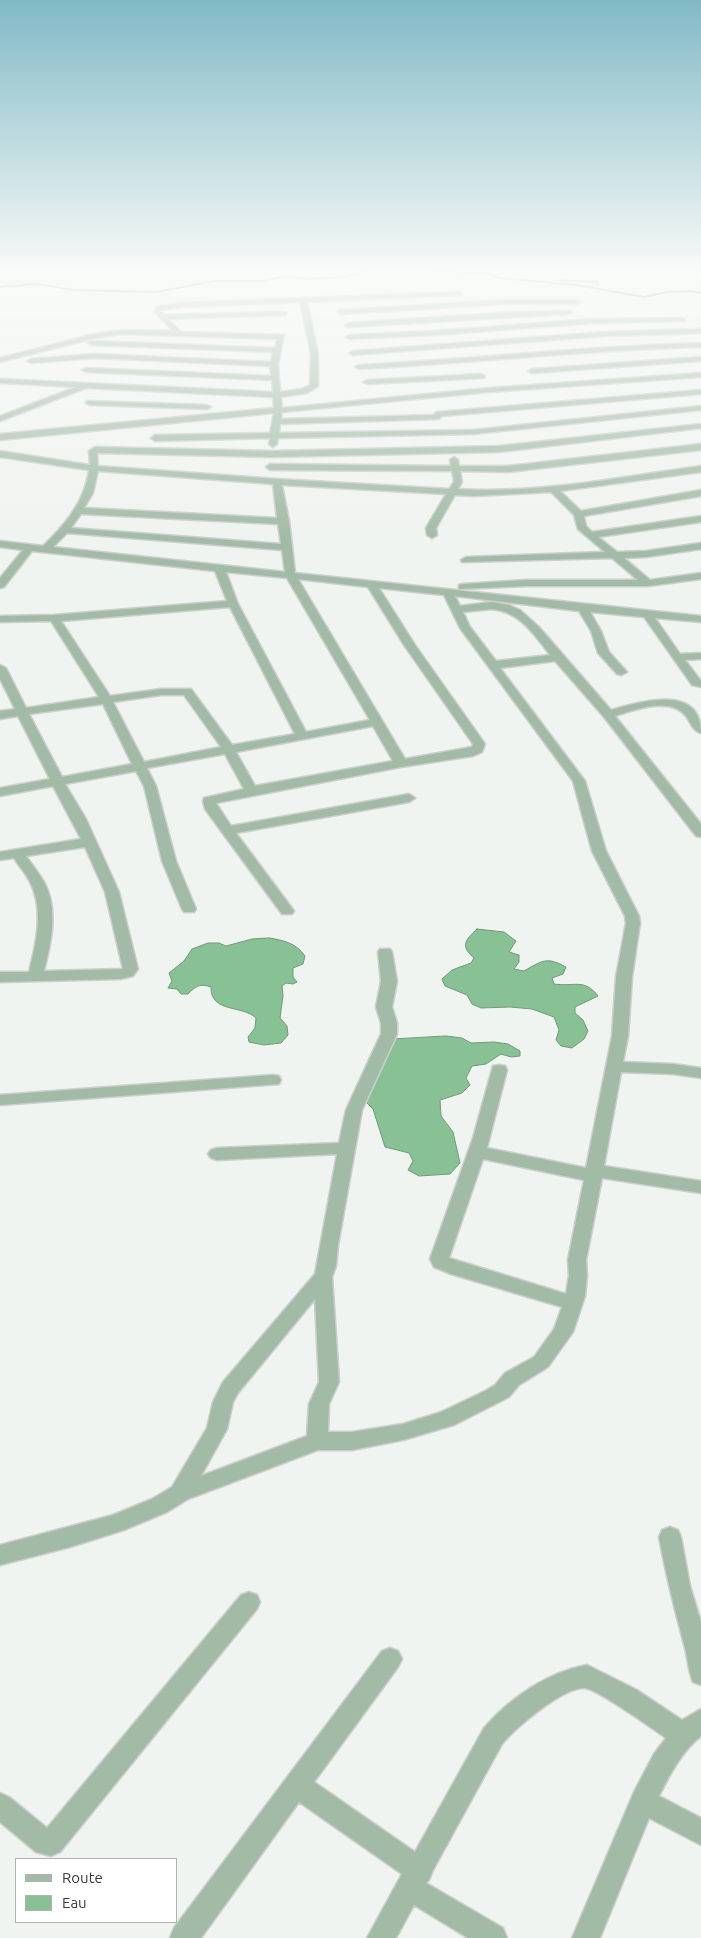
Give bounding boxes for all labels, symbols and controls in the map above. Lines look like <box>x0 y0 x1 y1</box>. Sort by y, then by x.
legend <box>15 1858 178 1923</box>
text: Route <box>62 1869 103 1886</box>
text: Eau <box>62 1894 87 1911</box>

